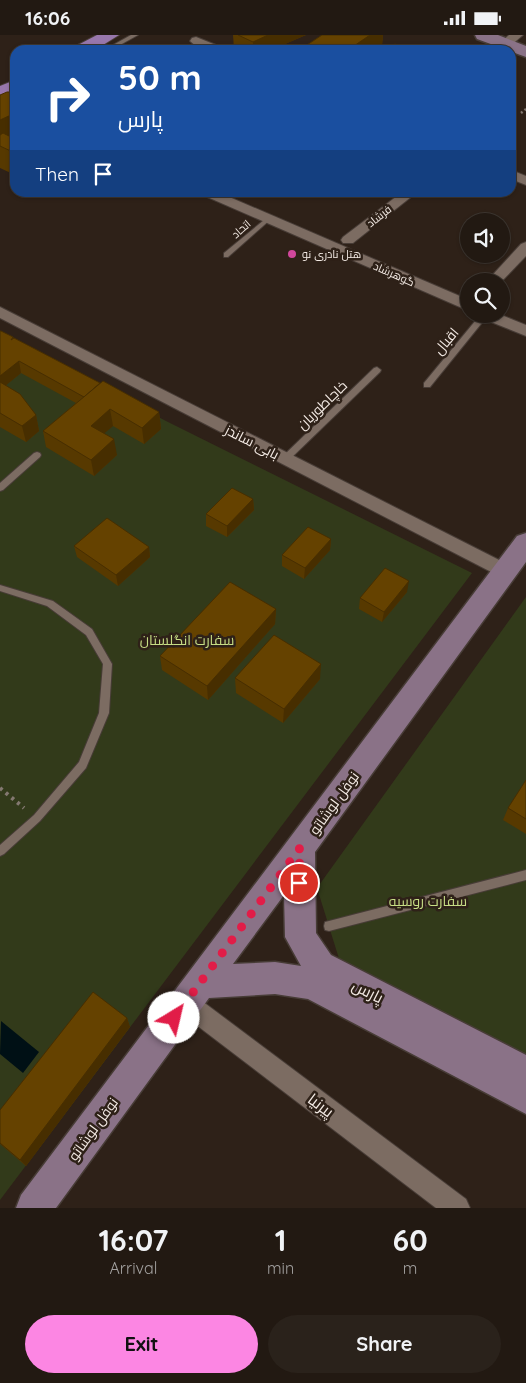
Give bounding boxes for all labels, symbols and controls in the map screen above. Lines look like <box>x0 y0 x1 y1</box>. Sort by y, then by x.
text: 16:06 <box>25 6 70 30</box>
text: 50 m <box>118 55 202 99</box>
icon: right <box>35 65 100 130</box>
text: پارس <box>118 105 163 133</box>
icon: arrive <box>89 160 117 188</box>
text: Then <box>35 162 79 186</box>
street label: فرشاد <box>364 202 394 230</box>
map controls <box>460 213 510 323</box>
button: sound <box>460 213 510 263</box>
street label: اتحاد <box>228 217 254 241</box>
place label: هتل نادری نو <box>302 247 361 261</box>
marker: هتل نادری نو <box>286 248 298 260</box>
street label: گوهرشاد <box>371 259 417 289</box>
button: search <box>460 273 510 323</box>
street label: اقبال <box>430 324 462 358</box>
street label: خاچاطوریان <box>293 377 352 434</box>
street label: بابی ساندز <box>221 420 282 463</box>
park label: سفارت انگلستان <box>140 631 234 649</box>
street label: نوفل لوشاتو <box>305 768 363 838</box>
pin <box>278 862 320 904</box>
icon: arrive <box>285 869 313 897</box>
park label: سفارت روسیه <box>389 892 467 910</box>
street label: پارس <box>348 975 388 1009</box>
position arrow <box>147 991 199 1043</box>
street label: پیرنیا <box>303 1089 339 1123</box>
street label: نوفل لوشاتو <box>64 1094 122 1164</box>
text: 16:07 <box>98 1221 169 1259</box>
text: 1 <box>275 1221 286 1259</box>
text: 60 <box>393 1221 428 1259</box>
text: Arrival <box>110 1258 157 1278</box>
text: min <box>267 1258 294 1278</box>
text: m <box>403 1258 417 1278</box>
button: Exit <box>25 1315 258 1373</box>
button: Share <box>268 1315 501 1373</box>

